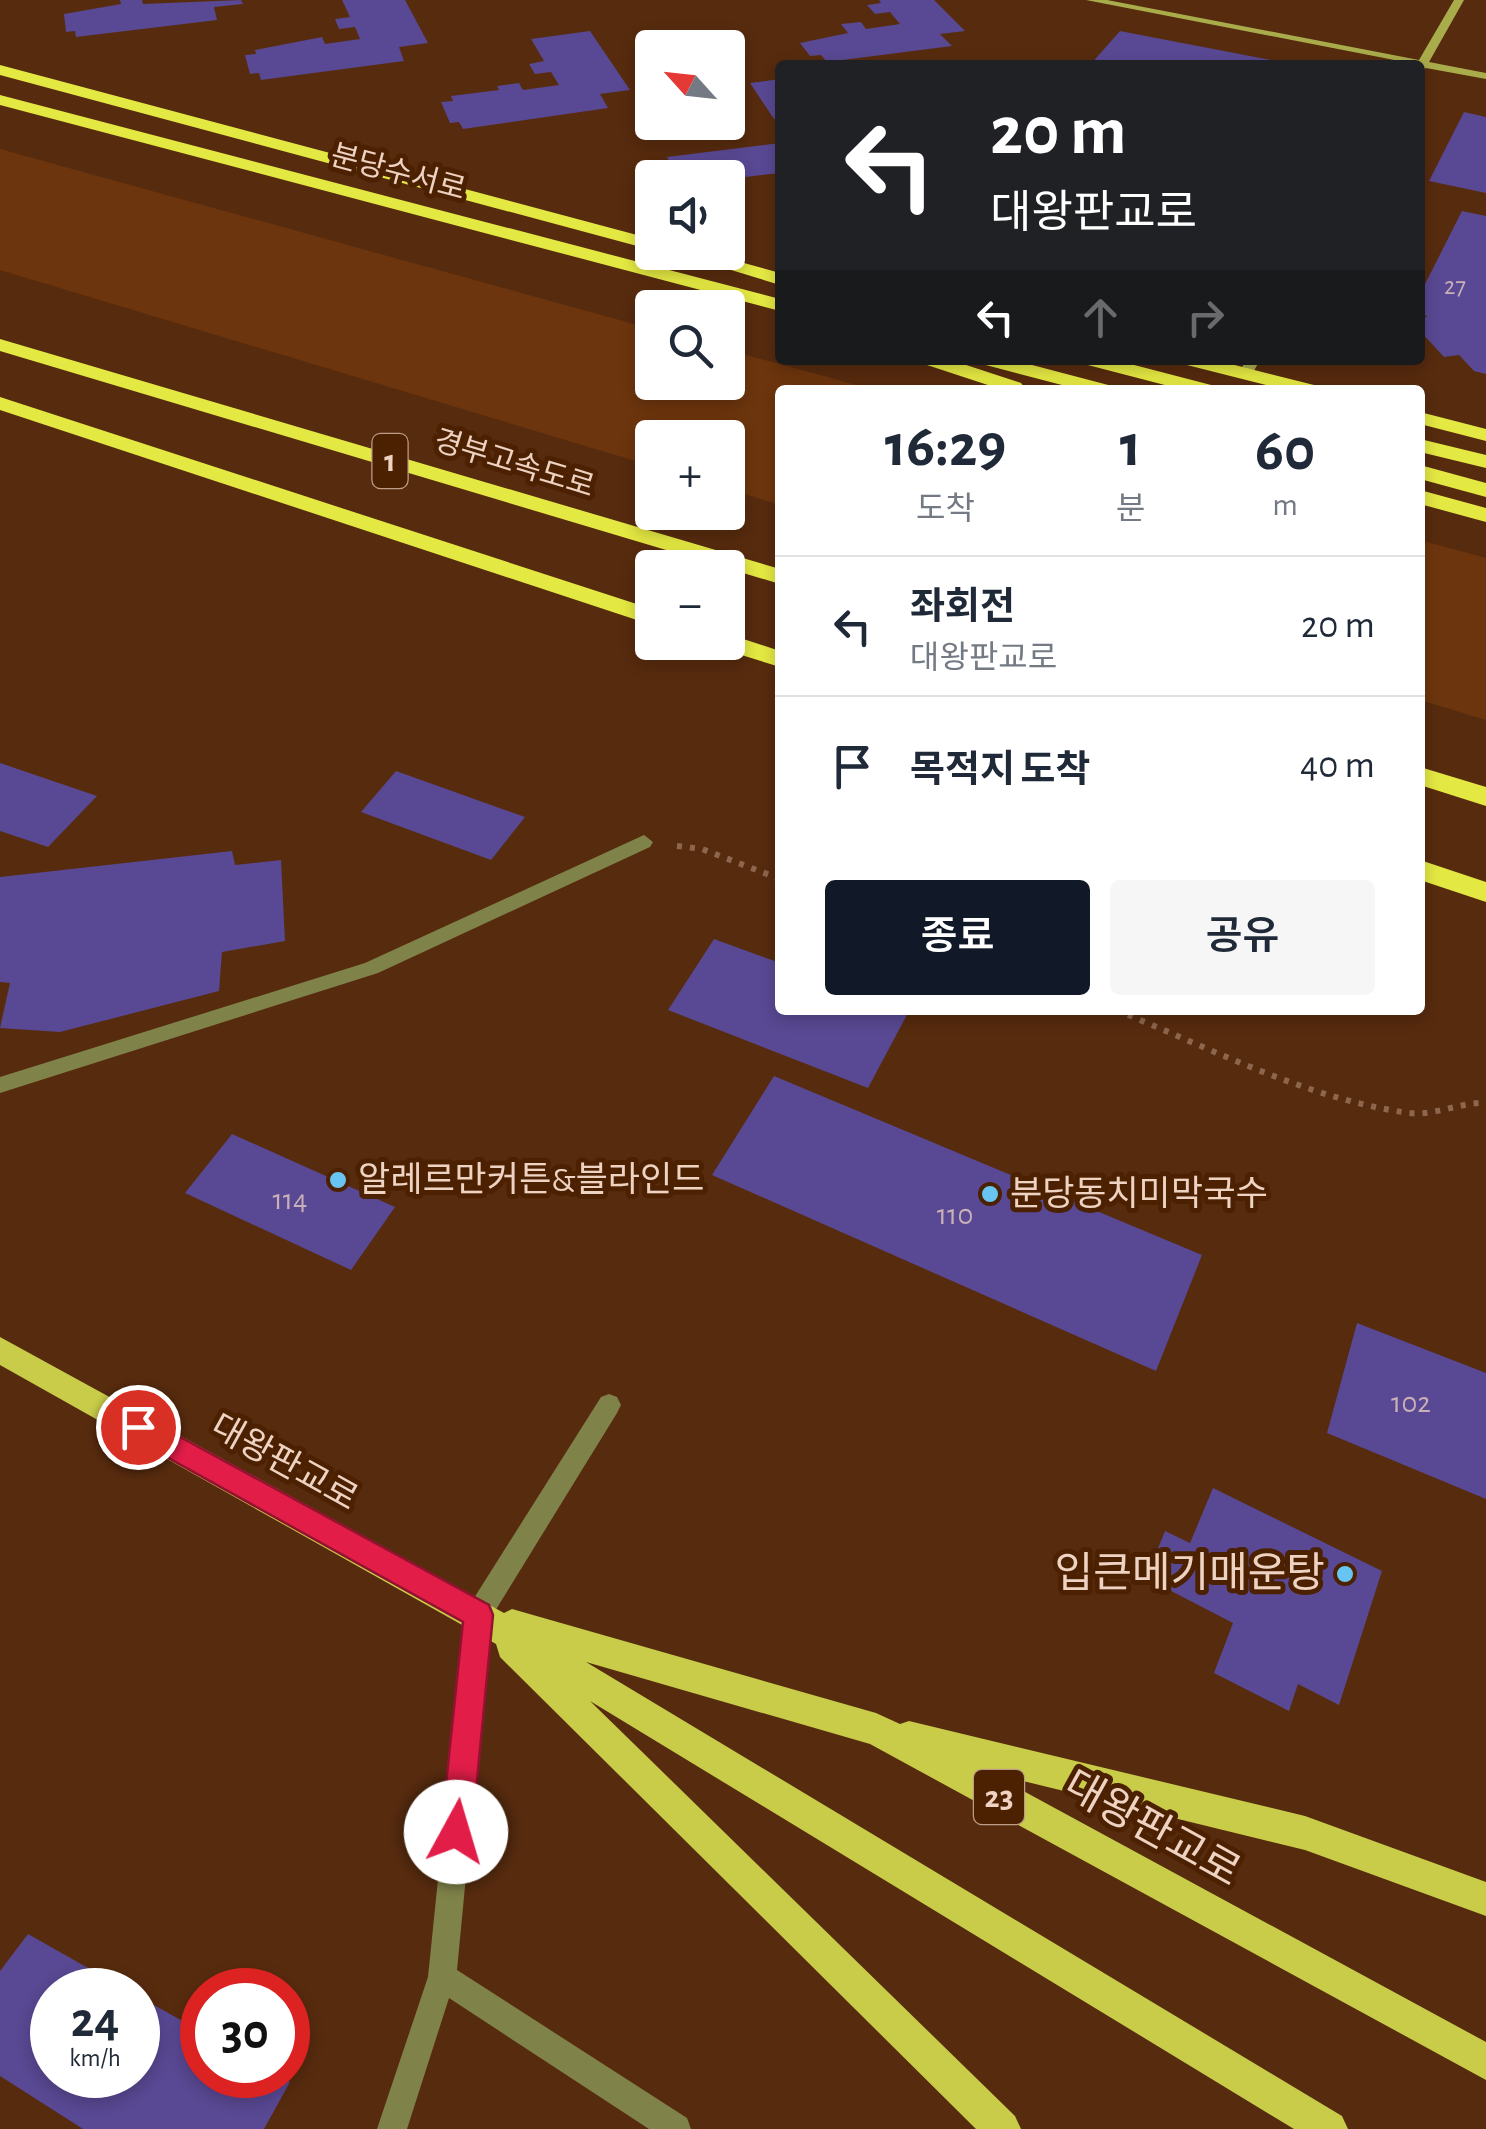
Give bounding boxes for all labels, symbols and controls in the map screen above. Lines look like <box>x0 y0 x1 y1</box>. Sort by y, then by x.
north arrow <box>635 30 745 140</box>
map controls <box>635 30 745 660</box>
text: 20 m <box>990 97 1127 167</box>
icon: left <box>825 100 955 230</box>
street label: 분당수서로 <box>327 139 469 205</box>
button: sound <box>635 160 745 270</box>
text: 대왕판교로 <box>990 191 1197 236</box>
house number: 27 <box>1444 274 1466 299</box>
button: search <box>635 290 745 400</box>
icon: left <box>968 290 1023 345</box>
icon: ahead <box>1073 290 1128 345</box>
icon: right <box>1178 290 1233 345</box>
text: 16:29 <box>885 417 1006 477</box>
text: 1 <box>1120 417 1141 477</box>
button: + <box>635 420 745 530</box>
text: 60 <box>1255 421 1315 481</box>
street label: 경부고속도로 <box>430 424 598 503</box>
road number: 1 <box>372 434 408 488</box>
text: m <box>1272 489 1298 521</box>
text: 도착 <box>916 493 975 525</box>
text: 분 <box>1116 493 1145 525</box>
button: − <box>635 550 745 660</box>
text: 좌회전 <box>910 589 1015 627</box>
icon: left <box>825 599 880 654</box>
text: 20 m <box>1301 607 1375 645</box>
text: 대왕판교로 <box>910 642 1057 674</box>
icon: arrive <box>825 739 880 794</box>
text: 40 m <box>1300 747 1375 785</box>
text: 목적지 도착 <box>910 752 1091 790</box>
button: 종료 <box>825 880 1090 995</box>
button: 공유 <box>1110 880 1375 995</box>
place label: 알레르만커튼&블라인드 <box>358 1162 704 1198</box>
marker: 알레르만커튼&블라인드 <box>327 1169 349 1191</box>
place label: 분당동치미막국수 <box>1010 1175 1268 1212</box>
marker: 분당동치미막국수 <box>979 1183 1001 1205</box>
house number: 114 <box>272 1185 308 1215</box>
house number: 110 <box>937 1200 973 1230</box>
pin <box>96 1385 181 1470</box>
house number: 102 <box>1391 1388 1431 1418</box>
icon: arrive <box>111 1400 166 1455</box>
street label: 대왕판교로 <box>205 1408 363 1517</box>
place label: 입큰메기매운탕 <box>1055 1551 1325 1595</box>
marker: 입큰메기매운탕 <box>1334 1563 1356 1585</box>
street label: 대왕판교로 <box>1057 1763 1247 1894</box>
road number: 23 <box>974 1770 1024 1824</box>
position arrow <box>404 1780 508 1884</box>
speed limit sign: 30 <box>180 1968 310 2098</box>
text: 24 <box>71 1996 119 2046</box>
text: km/h <box>69 2046 121 2071</box>

